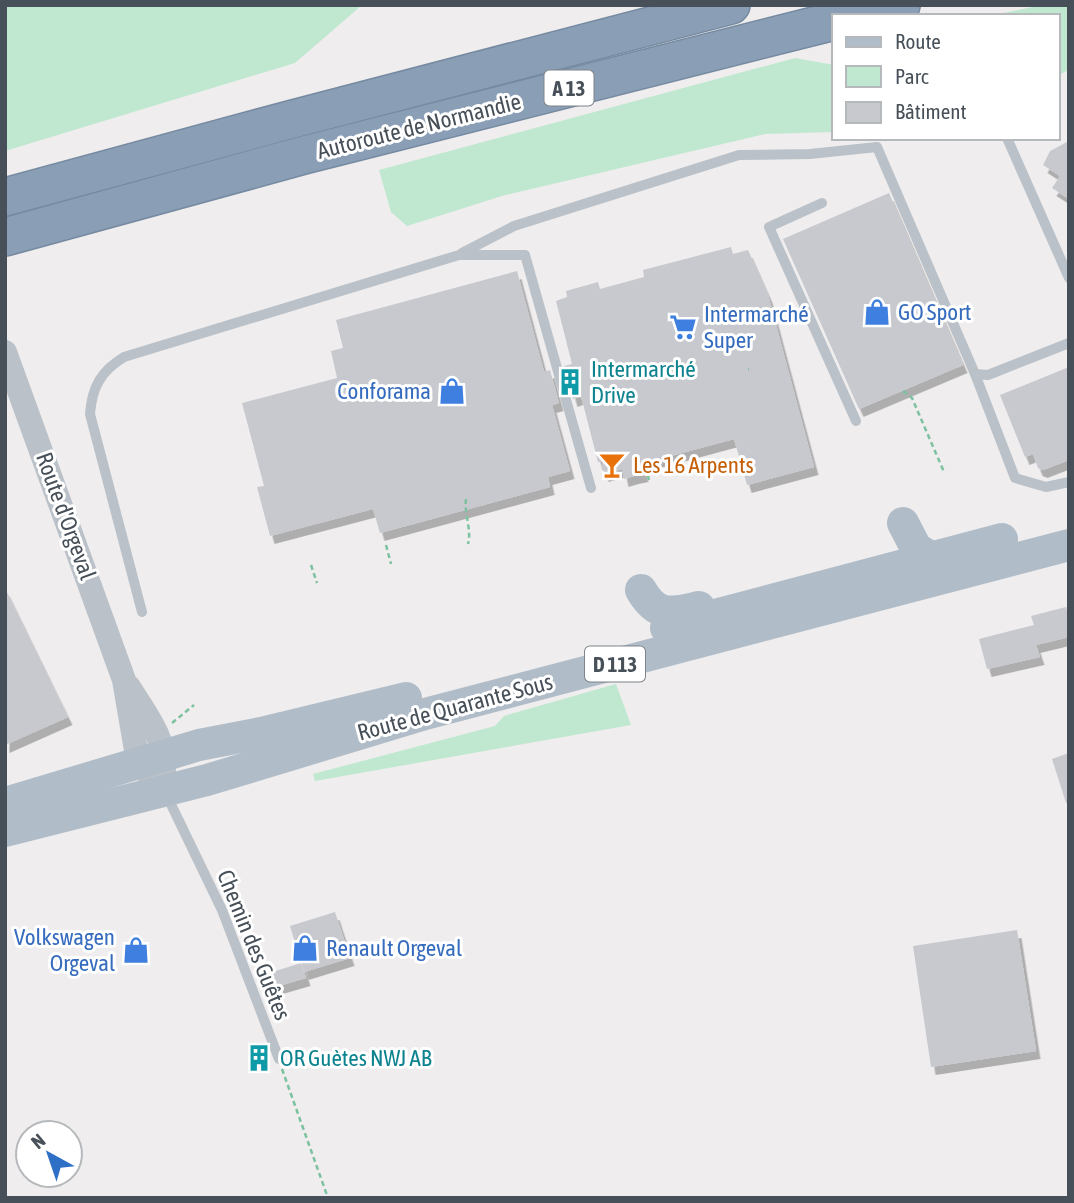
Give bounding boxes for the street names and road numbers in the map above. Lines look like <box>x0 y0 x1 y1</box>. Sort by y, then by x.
road number: A 13 <box>544 70 594 106</box>
street label: Autoroute de Normandie <box>314 88 524 164</box>
street label: Route d'Orgeval <box>31 449 101 583</box>
road number: D 113 <box>585 646 645 682</box>
street label: Route de Quarante Sous <box>355 668 555 746</box>
street label: Chemin des Guêtes <box>212 866 296 1024</box>

